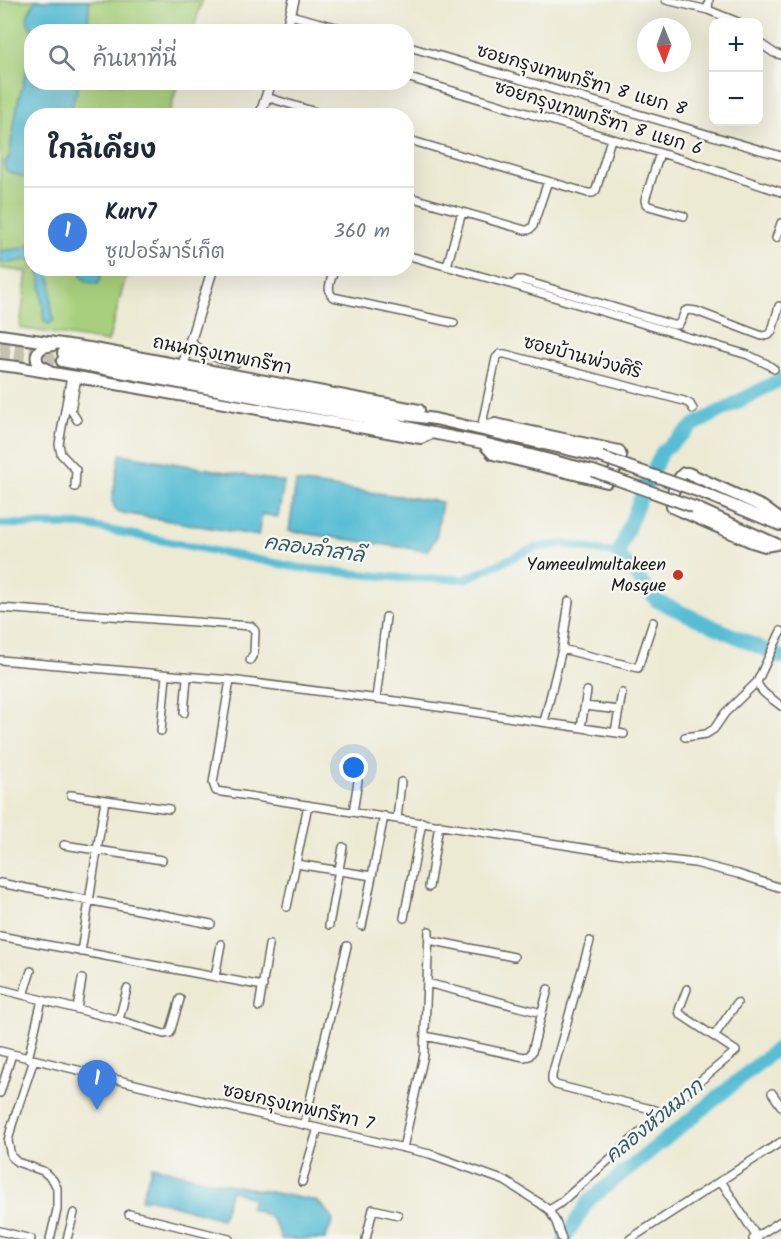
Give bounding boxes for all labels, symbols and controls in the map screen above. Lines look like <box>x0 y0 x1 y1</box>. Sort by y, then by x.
north arrow <box>637 18 691 72</box>
map controls <box>709 18 763 126</box>
button: + <box>709 18 763 72</box>
search box <box>24 24 414 90</box>
street label: ซอยกรุงเทพกรีฑา 8 แยก 8 <box>472 37 690 125</box>
icon: search <box>45 41 78 74</box>
text: ค้นหาที่นี่ <box>93 43 177 78</box>
button: − <box>709 72 763 126</box>
street label: ซอยกรุงเทพกรีฑา 8 แยก 6 <box>490 73 706 165</box>
text: ใกล้เคียง <box>48 130 156 172</box>
text: Kurv7 <box>105 196 157 231</box>
text: 1 <box>64 216 71 248</box>
text: 360 m <box>334 216 390 248</box>
text: ซูเปอร์มาร์เก็ต <box>105 237 225 269</box>
street label: ถนนกรุงเทพกรีฑา <box>150 328 294 384</box>
street label: ซอยบ้านพ่วงศิริ <box>520 328 644 388</box>
water label: คลองลำสาลี <box>262 527 370 573</box>
place label: Yameeulmultakeen Mosque <box>527 551 666 601</box>
marker: Yameeulmultakeen Mosque <box>671 568 685 582</box>
your location <box>339 753 368 782</box>
pin: 1 <box>78 1060 116 1110</box>
water label: คลองหัวหมาก <box>599 1071 712 1172</box>
street label: ซอยกรุงเทพกรีฑา 7 <box>219 1076 377 1140</box>

